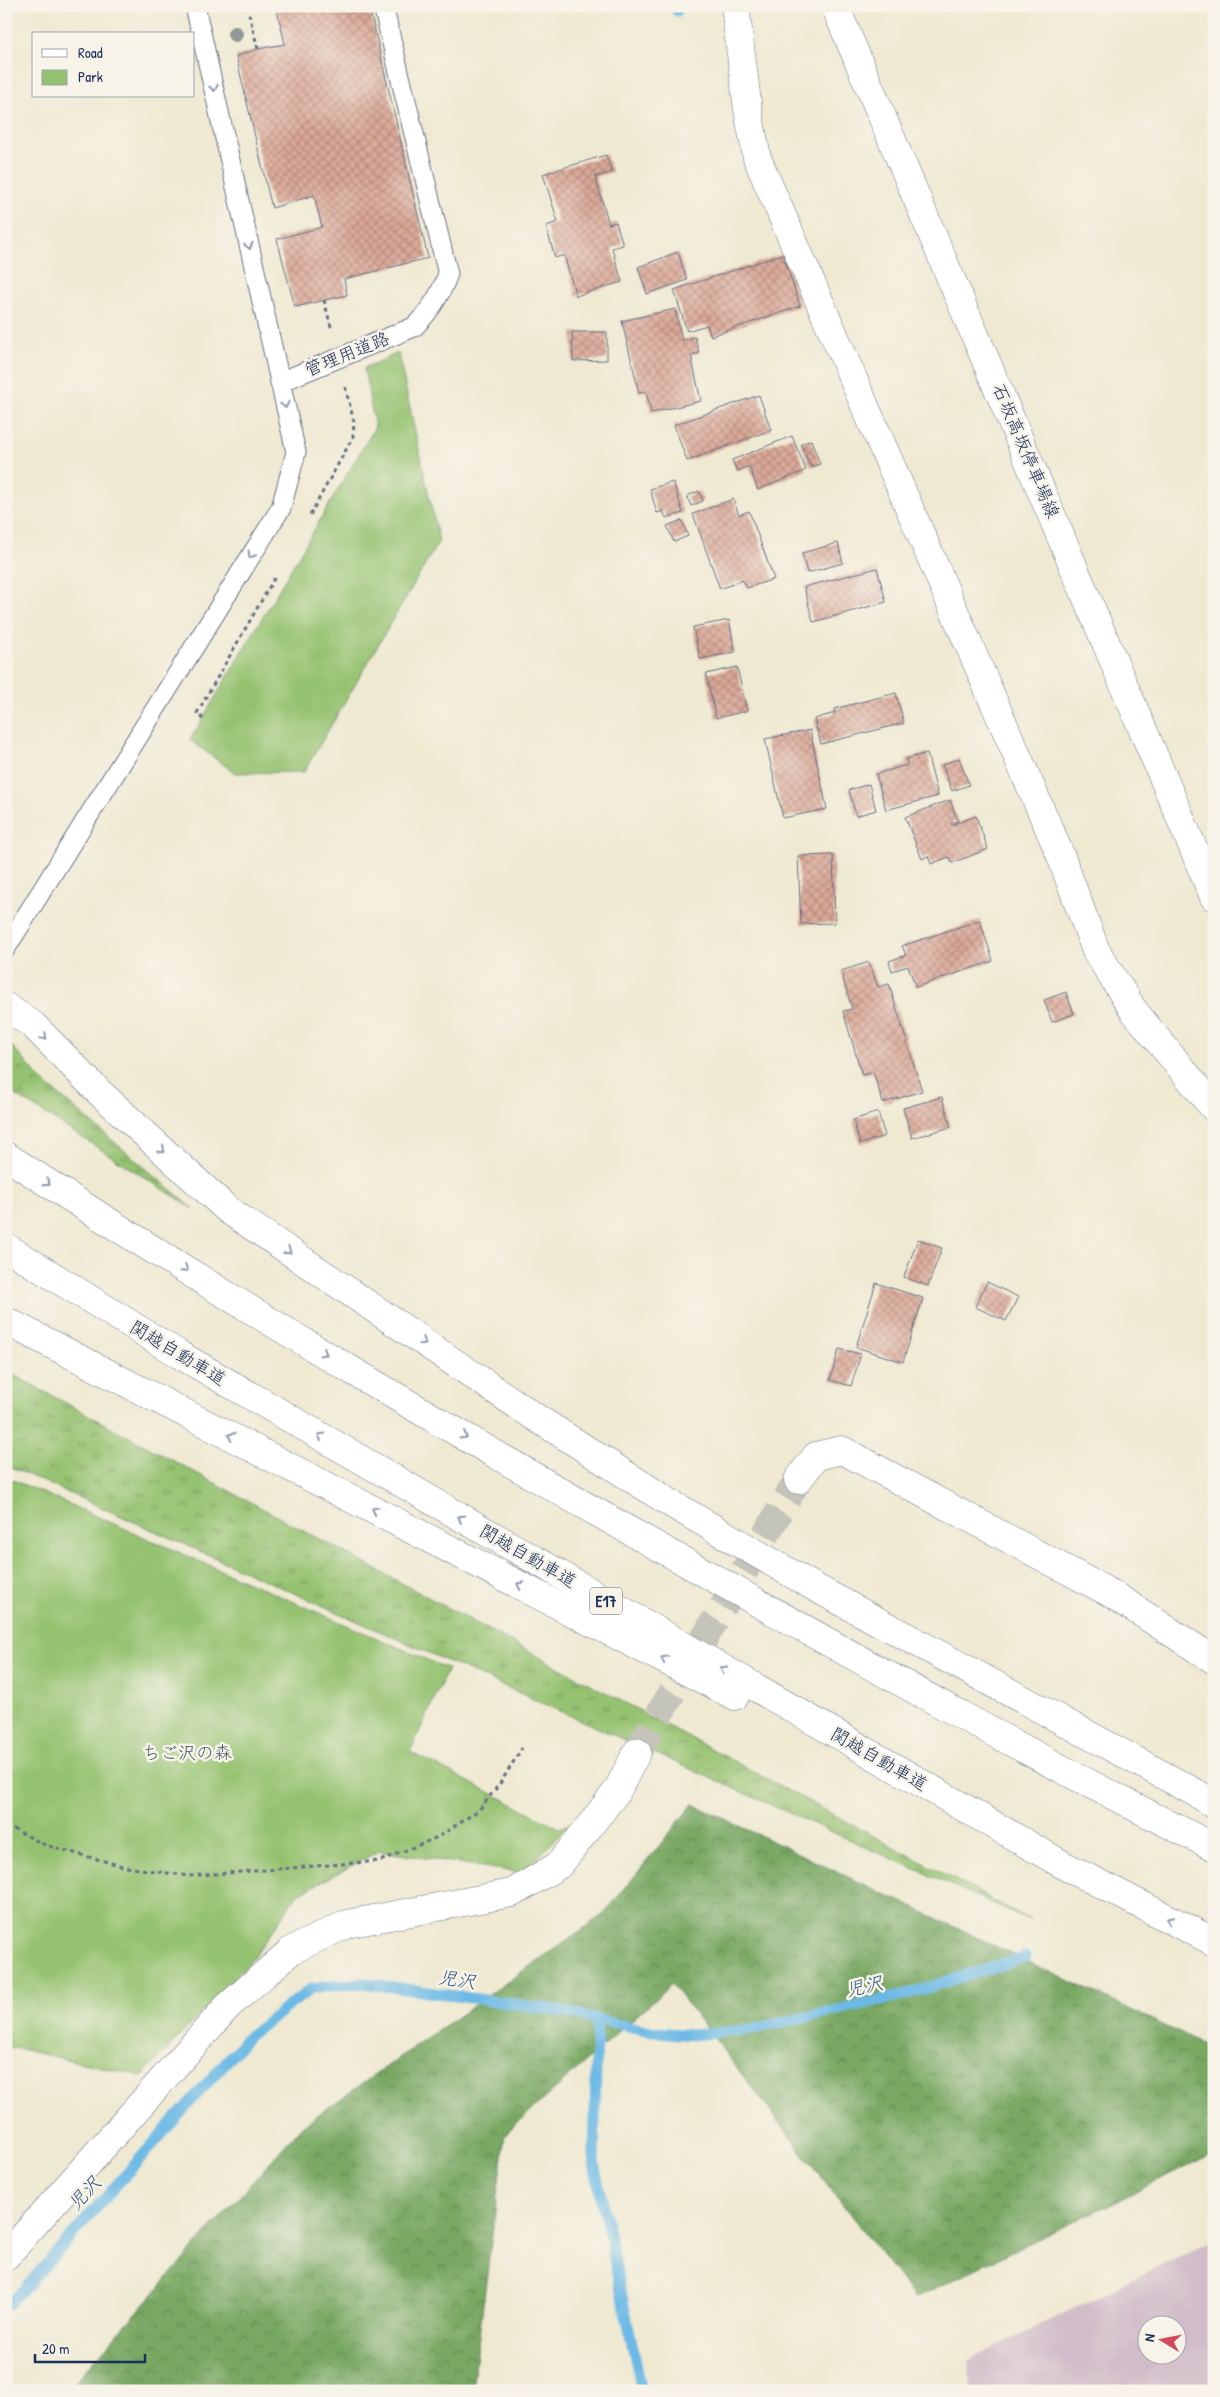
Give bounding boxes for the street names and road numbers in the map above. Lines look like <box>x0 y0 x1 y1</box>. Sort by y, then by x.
street label: 管理用道路 <box>300 325 393 382</box>
street label: 石坂高坂停車場線 <box>987 380 1066 522</box>
street label: 関越自動車道 <box>126 1314 231 1391</box>
street label: 関越自動車道 <box>475 1518 581 1593</box>
road number: E17 <box>590 1588 622 1614</box>
street label: 関越自動車道 <box>826 1721 932 1796</box>

